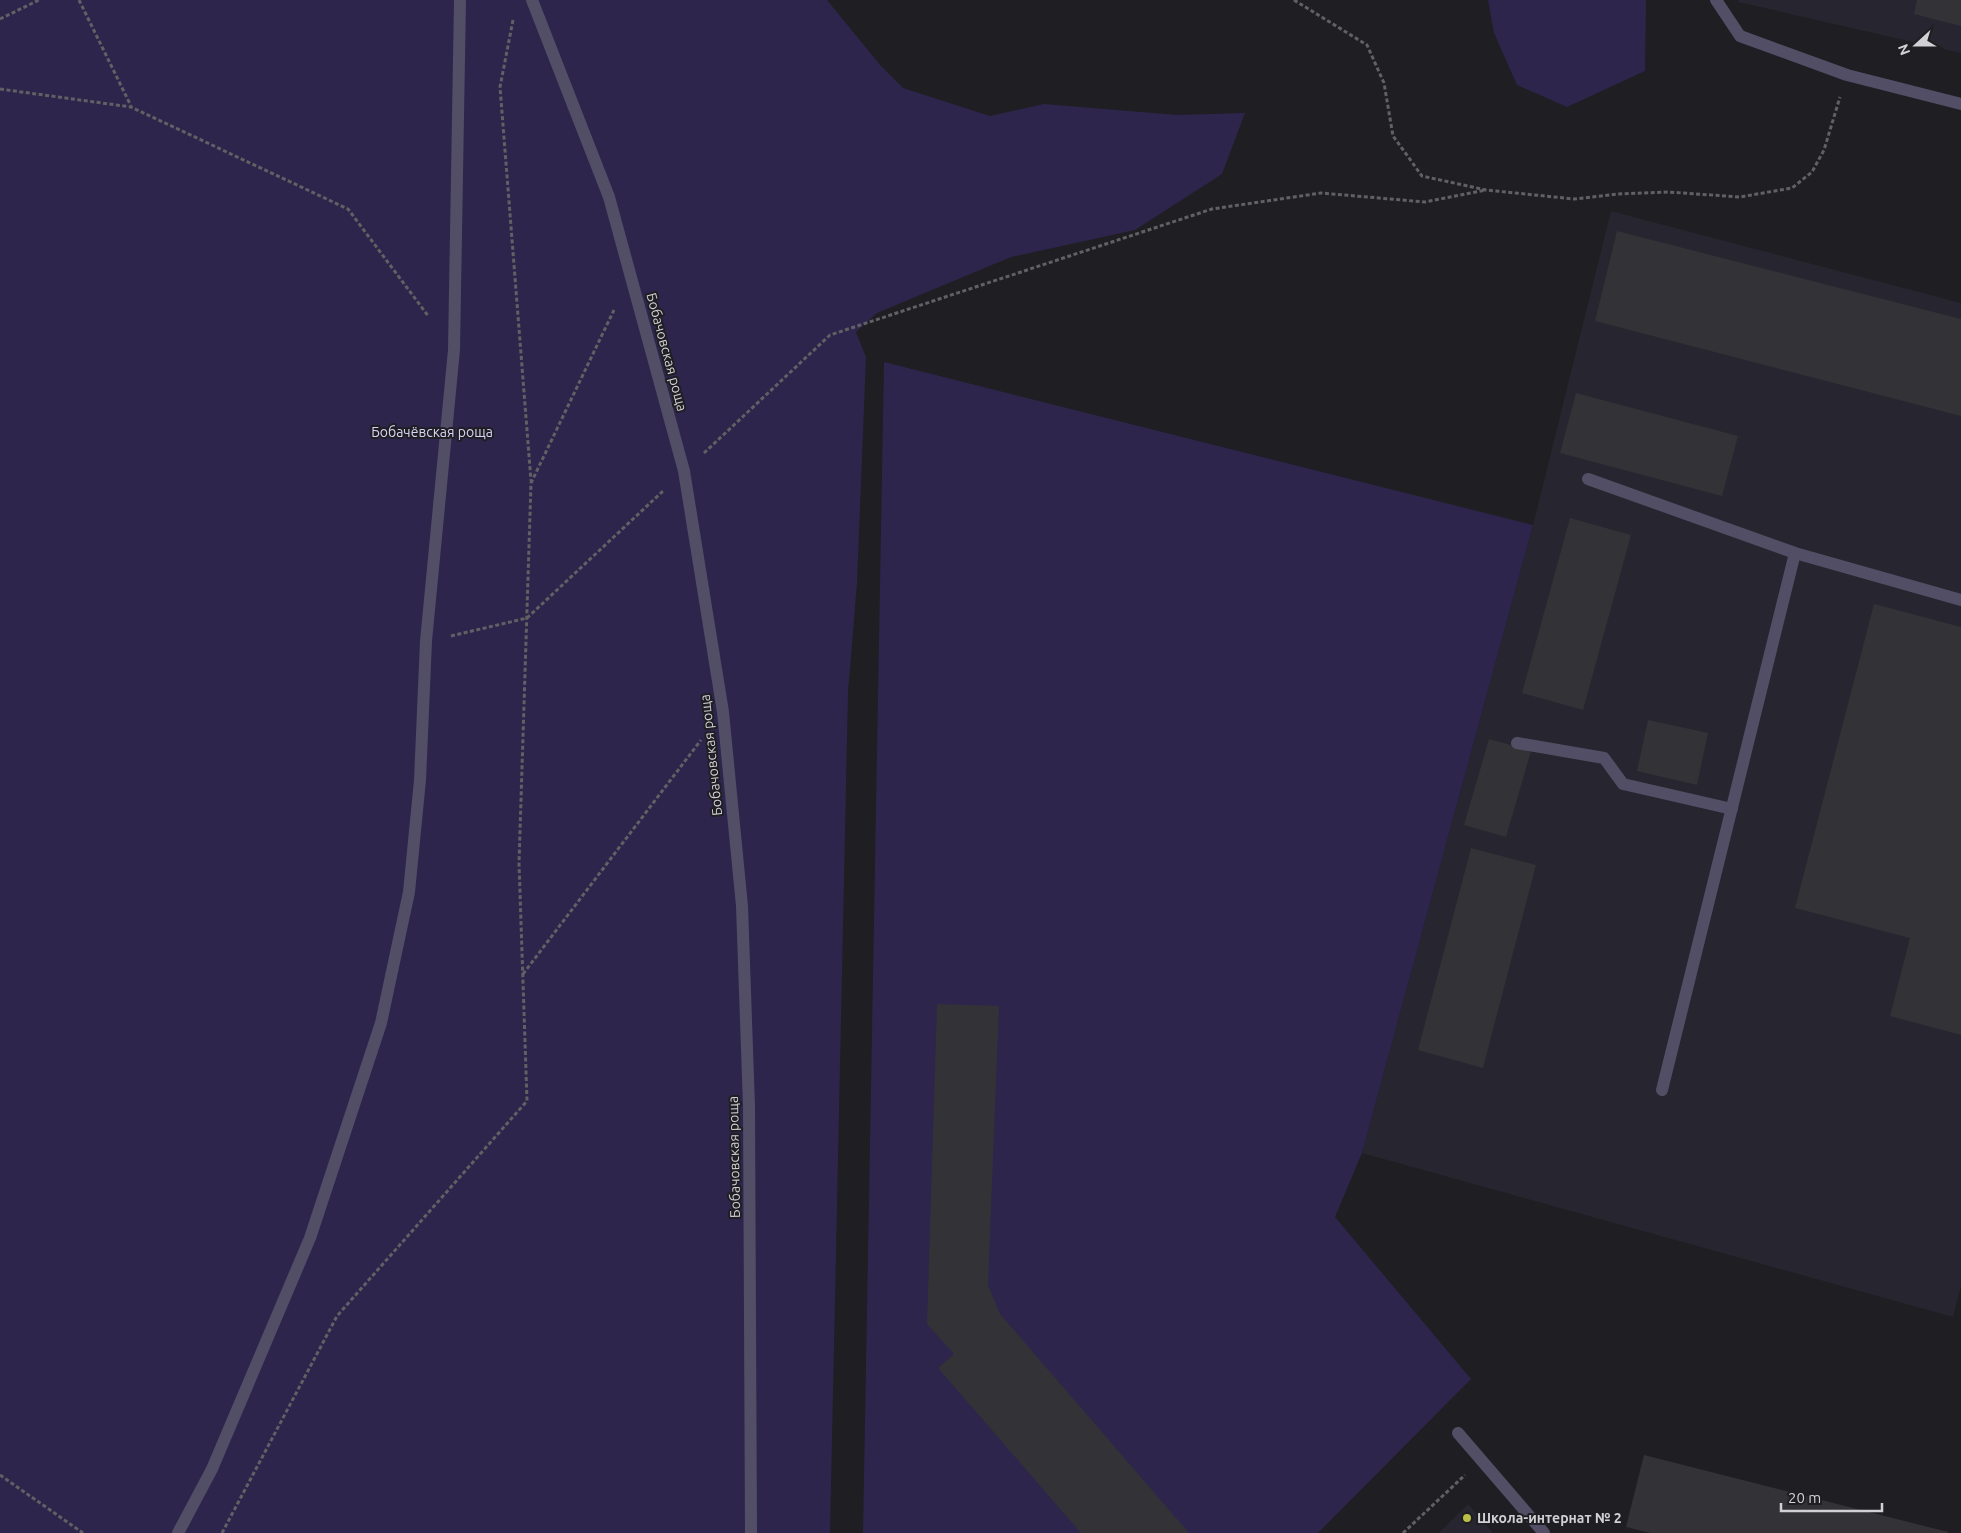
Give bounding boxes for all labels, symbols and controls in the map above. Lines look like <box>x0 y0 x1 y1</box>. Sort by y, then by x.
north arrow <box>1891 20 1941 70</box>
text: N <box>1895 42 1913 57</box>
street label: Бобачовская роща <box>643 291 691 413</box>
park label: Бобачёвская роща <box>371 424 493 440</box>
street label: Бобачовская роща <box>697 693 725 817</box>
street label: Бобачовская роща <box>725 1096 743 1218</box>
scale bar <box>1781 1480 1882 1512</box>
text: 20 m <box>1788 1489 1821 1506</box>
place label: Школа-интернат № 2 <box>1477 1510 1622 1526</box>
marker: Школа-интернат № 2 <box>1461 1512 1473 1524</box>

